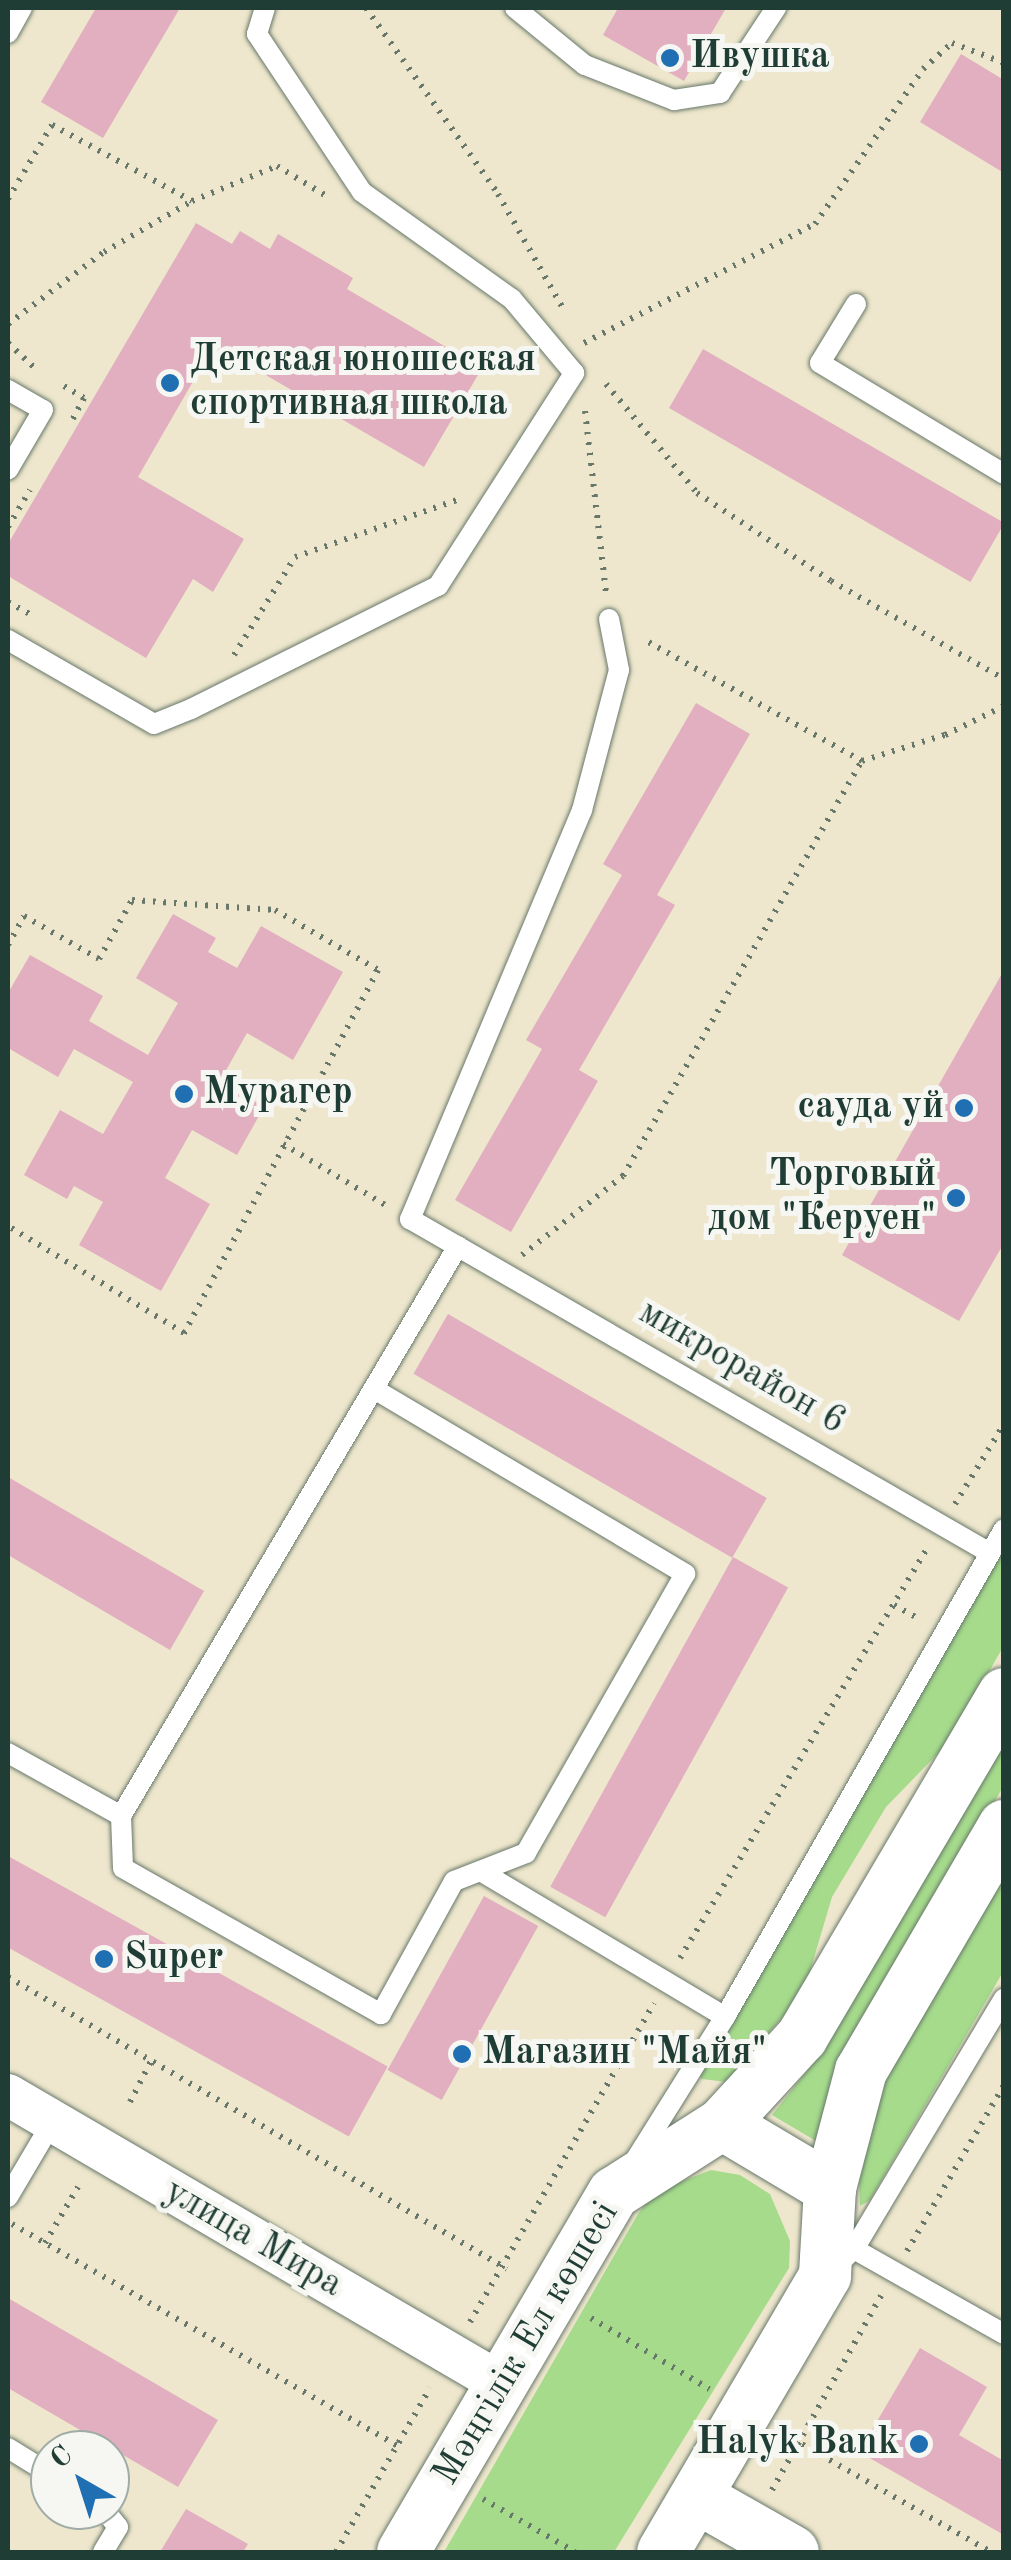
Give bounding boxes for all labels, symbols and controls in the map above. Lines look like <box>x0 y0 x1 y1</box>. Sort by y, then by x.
place label: Ивушка <box>690 35 830 81</box>
marker: Ивушка <box>659 47 681 69</box>
place label: Детская юношеская спортивная школа <box>190 338 536 428</box>
marker: Детская юношеская спортивная школа <box>159 372 181 394</box>
place label: Мурагер <box>204 1071 353 1117</box>
marker: Мурагер <box>173 1083 195 1105</box>
place label: сауда уй <box>797 1085 944 1131</box>
marker: сауда уй <box>953 1097 975 1119</box>
place label: Торговый дом "Керуен" <box>708 1153 936 1242</box>
marker: Торговый дом "Керуен" <box>945 1187 967 1209</box>
street label: микрорайон 6 <box>630 1290 854 1446</box>
place label: Super <box>124 1936 224 1982</box>
marker: Super <box>93 1948 115 1970</box>
place label: Магазин "Майя" <box>482 2031 767 2077</box>
marker: Магазин "Майя" <box>451 2043 473 2065</box>
street label: улица Мира <box>156 2170 350 2308</box>
street label: Мәңгілік Ел көшесі <box>424 2194 630 2494</box>
place label: Halyk Bank <box>696 2421 899 2467</box>
north arrow <box>30 2430 130 2530</box>
marker: Halyk Bank <box>908 2433 930 2455</box>
text: С <box>46 2442 78 2475</box>

